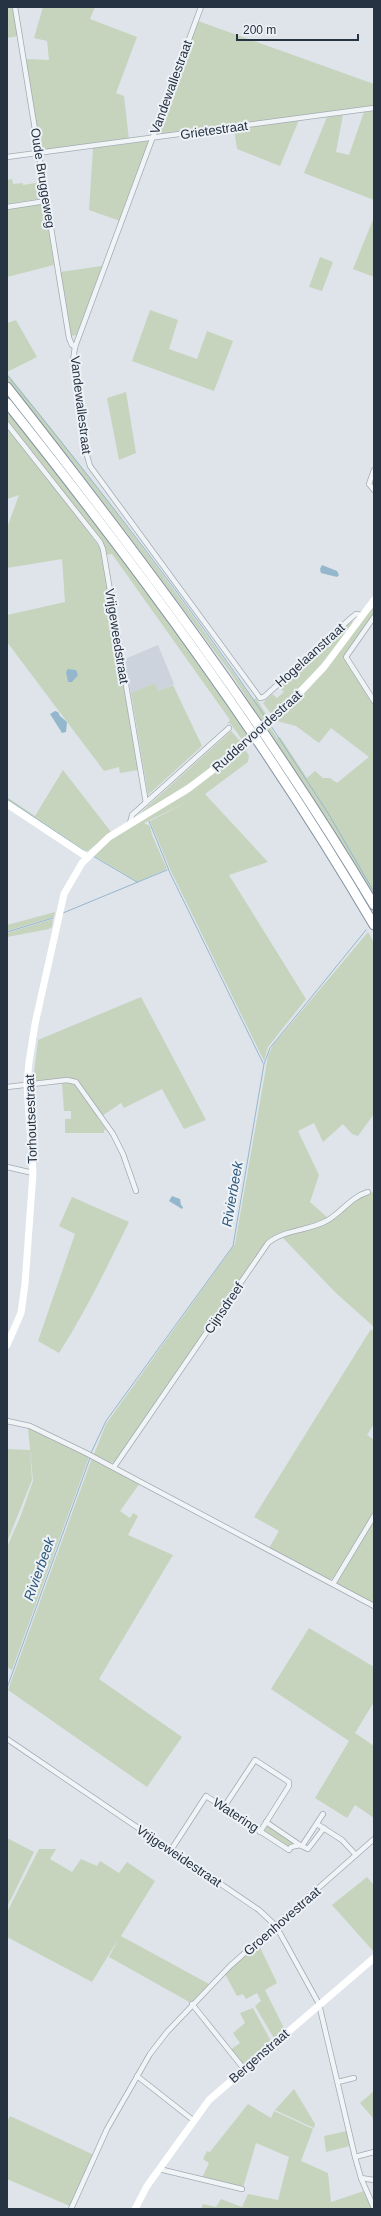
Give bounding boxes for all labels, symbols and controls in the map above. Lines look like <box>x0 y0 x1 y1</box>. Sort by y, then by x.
scale bar <box>237 16 358 42</box>
text: 200 m <box>243 23 276 37</box>
street label: Vandewallestraat <box>147 38 195 136</box>
street label: Grietestraat <box>179 118 249 142</box>
street label: Oude Bruggeweg <box>28 127 58 229</box>
street label: Vandewallestraat <box>68 355 95 455</box>
street label: Vrijgeweedstraat <box>102 587 132 685</box>
street label: Hogelaanstraat <box>272 620 348 690</box>
street label: Ruddervoordestraat <box>209 687 305 775</box>
street label: Torhoutsestraat <box>22 1074 40 1164</box>
water label: Rivierbeek <box>218 1159 246 1228</box>
street label: Cijnsdreef <box>201 1279 247 1336</box>
water label: Rivierbeek <box>20 1534 58 1603</box>
street label: Watering <box>210 1795 262 1835</box>
street label: Vrijgeweidestraat <box>134 1822 225 1890</box>
street label: Groenhovestraat <box>241 1883 324 1958</box>
street label: Bergenstraat <box>226 2026 292 2086</box>

